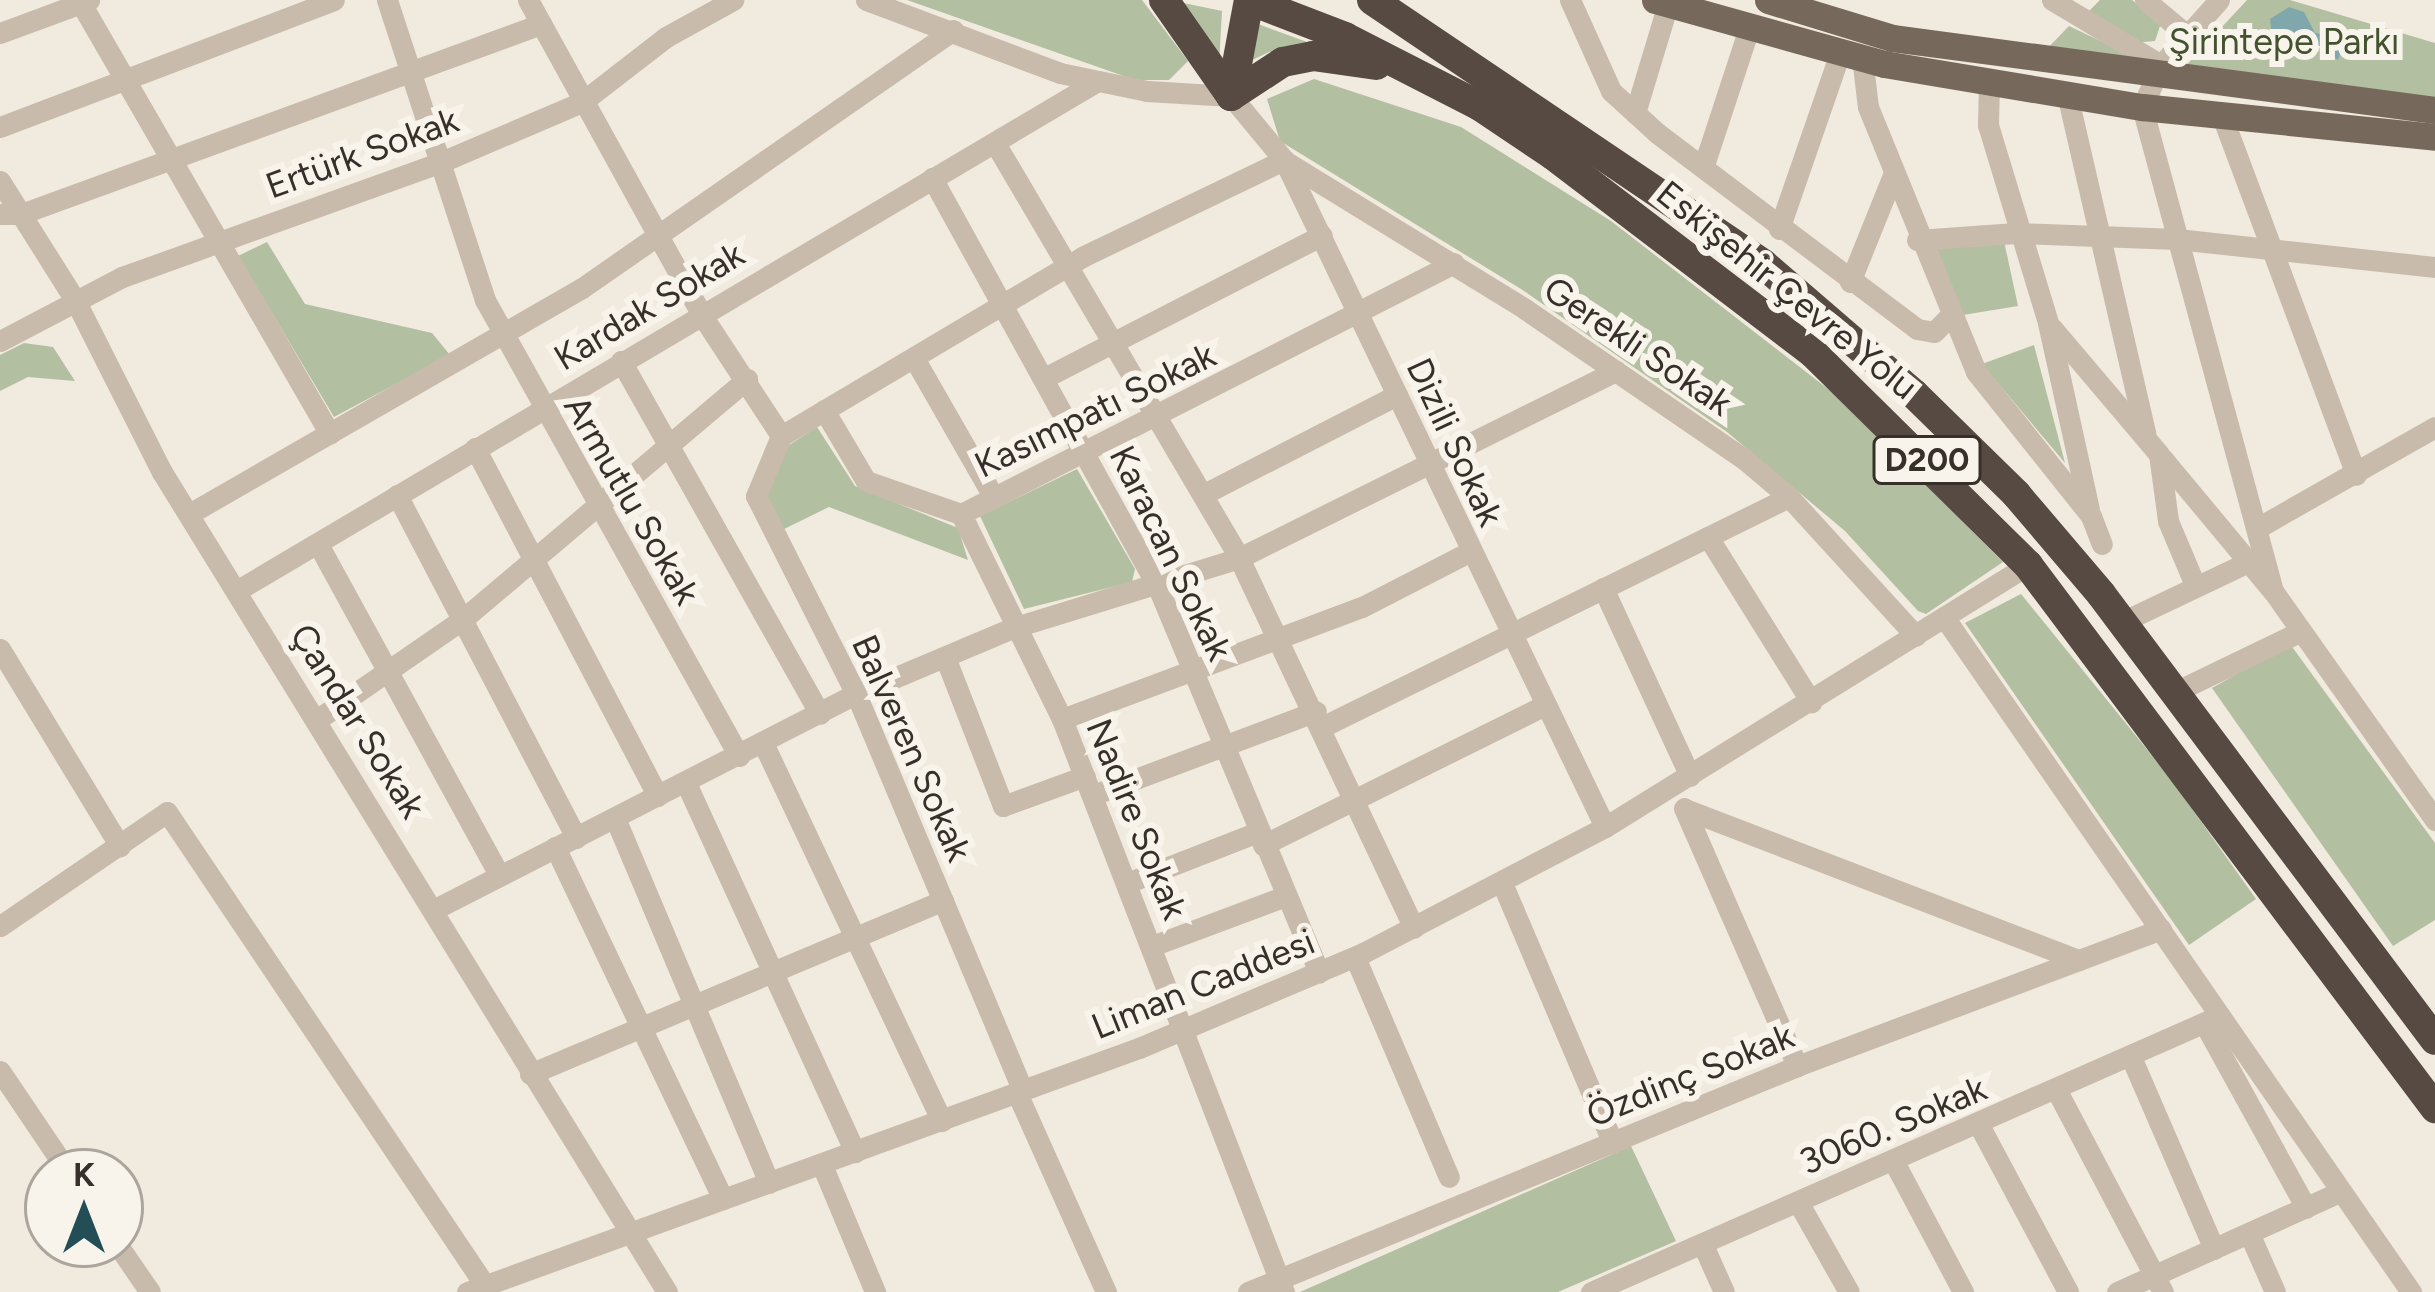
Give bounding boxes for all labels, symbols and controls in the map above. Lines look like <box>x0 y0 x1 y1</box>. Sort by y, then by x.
park label: Şirintepe Parkı <box>2169 20 2399 64</box>
street label: Ertürk Sokak <box>260 98 464 208</box>
street label: Eskişehir Çevre Yolu <box>1648 172 1926 408</box>
street label: Kardak Sokak <box>546 232 752 380</box>
street label: Gerekli Sokak <box>1536 267 1740 425</box>
street label: Kasımpatı Sokak <box>968 333 1222 487</box>
street label: Dizili Sokak <box>1397 351 1513 533</box>
street label: Armutlu Sokak <box>555 388 709 612</box>
road number: D200 <box>1870 433 1984 487</box>
street label: Karacan Sokak <box>1100 439 1242 667</box>
street label: Çandar Sokak <box>281 616 435 826</box>
street label: Balveren Sokak <box>843 628 981 868</box>
street label: Nadire Sokak <box>1077 713 1197 925</box>
street label: Liman Caddesi <box>1085 920 1321 1048</box>
street label: Özdinç Sokak <box>1580 1014 1800 1136</box>
street label: 3060. Sokak <box>1793 1066 1993 1184</box>
north arrow <box>24 1148 144 1268</box>
text: K <box>73 1155 95 1194</box>

